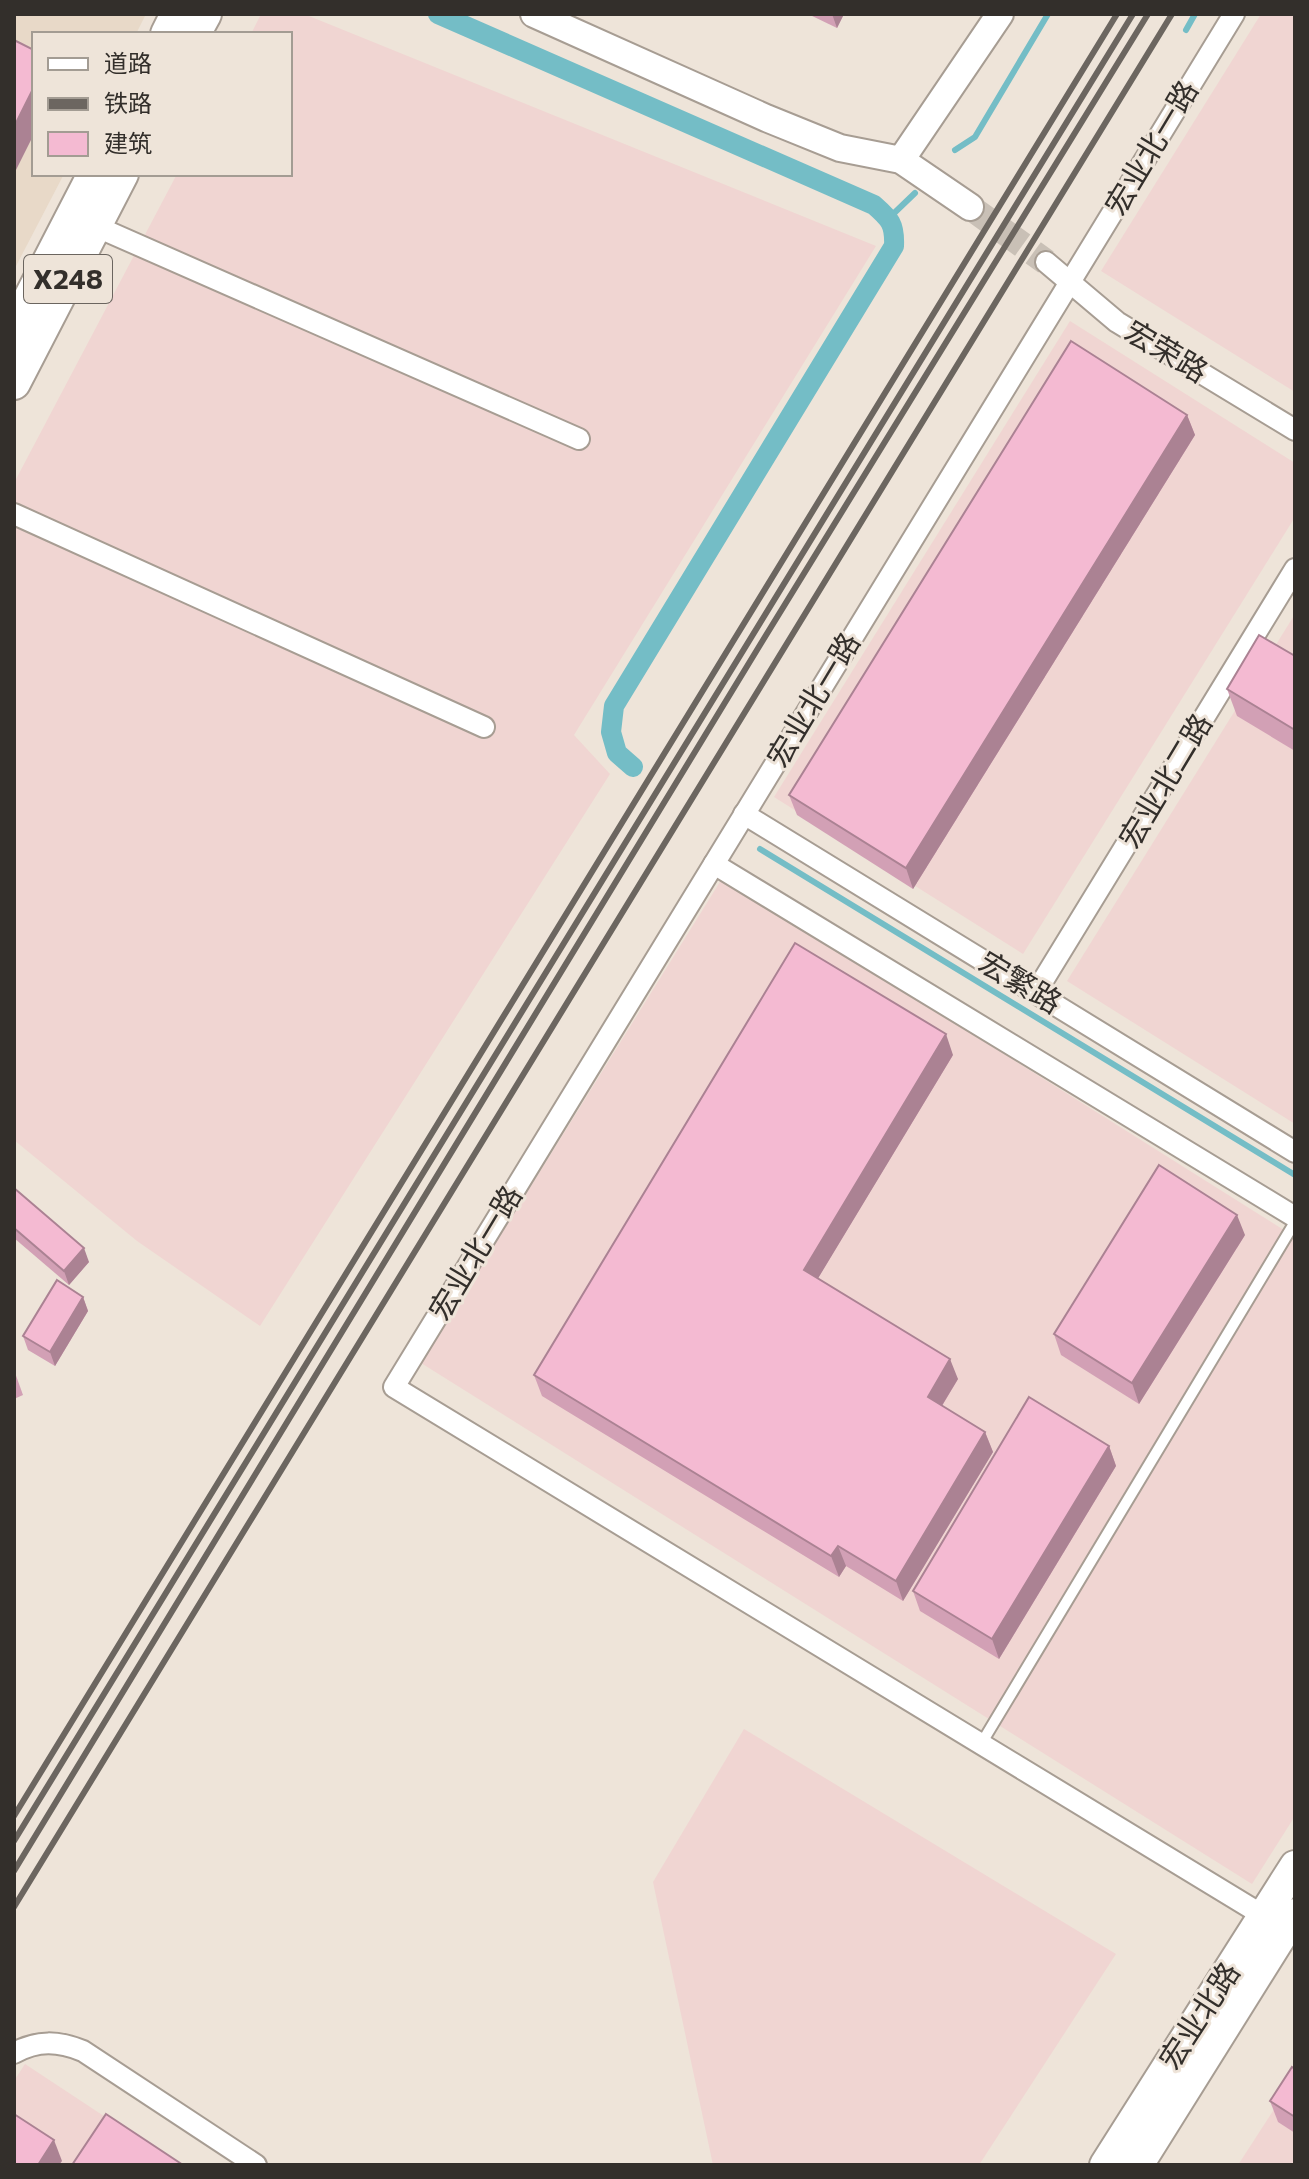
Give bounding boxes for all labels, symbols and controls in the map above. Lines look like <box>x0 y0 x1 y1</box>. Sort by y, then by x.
legend <box>32 32 292 176</box>
text: 道路 <box>104 48 152 77</box>
street label: 宏业北一路 <box>1095 73 1204 221</box>
text: 铁路 <box>104 88 152 117</box>
text: 建筑 <box>104 128 152 157</box>
road number: X248 <box>24 255 112 303</box>
street label: 宏荣路 <box>1119 311 1215 389</box>
street label: 宏业北一路 <box>757 625 866 773</box>
street label: 宏业北二路 <box>1109 706 1218 854</box>
street label: 宏繁路 <box>973 942 1069 1020</box>
street label: 宏业北一路 <box>419 1178 528 1326</box>
street label: 宏业北路 <box>1150 1954 1246 2075</box>

